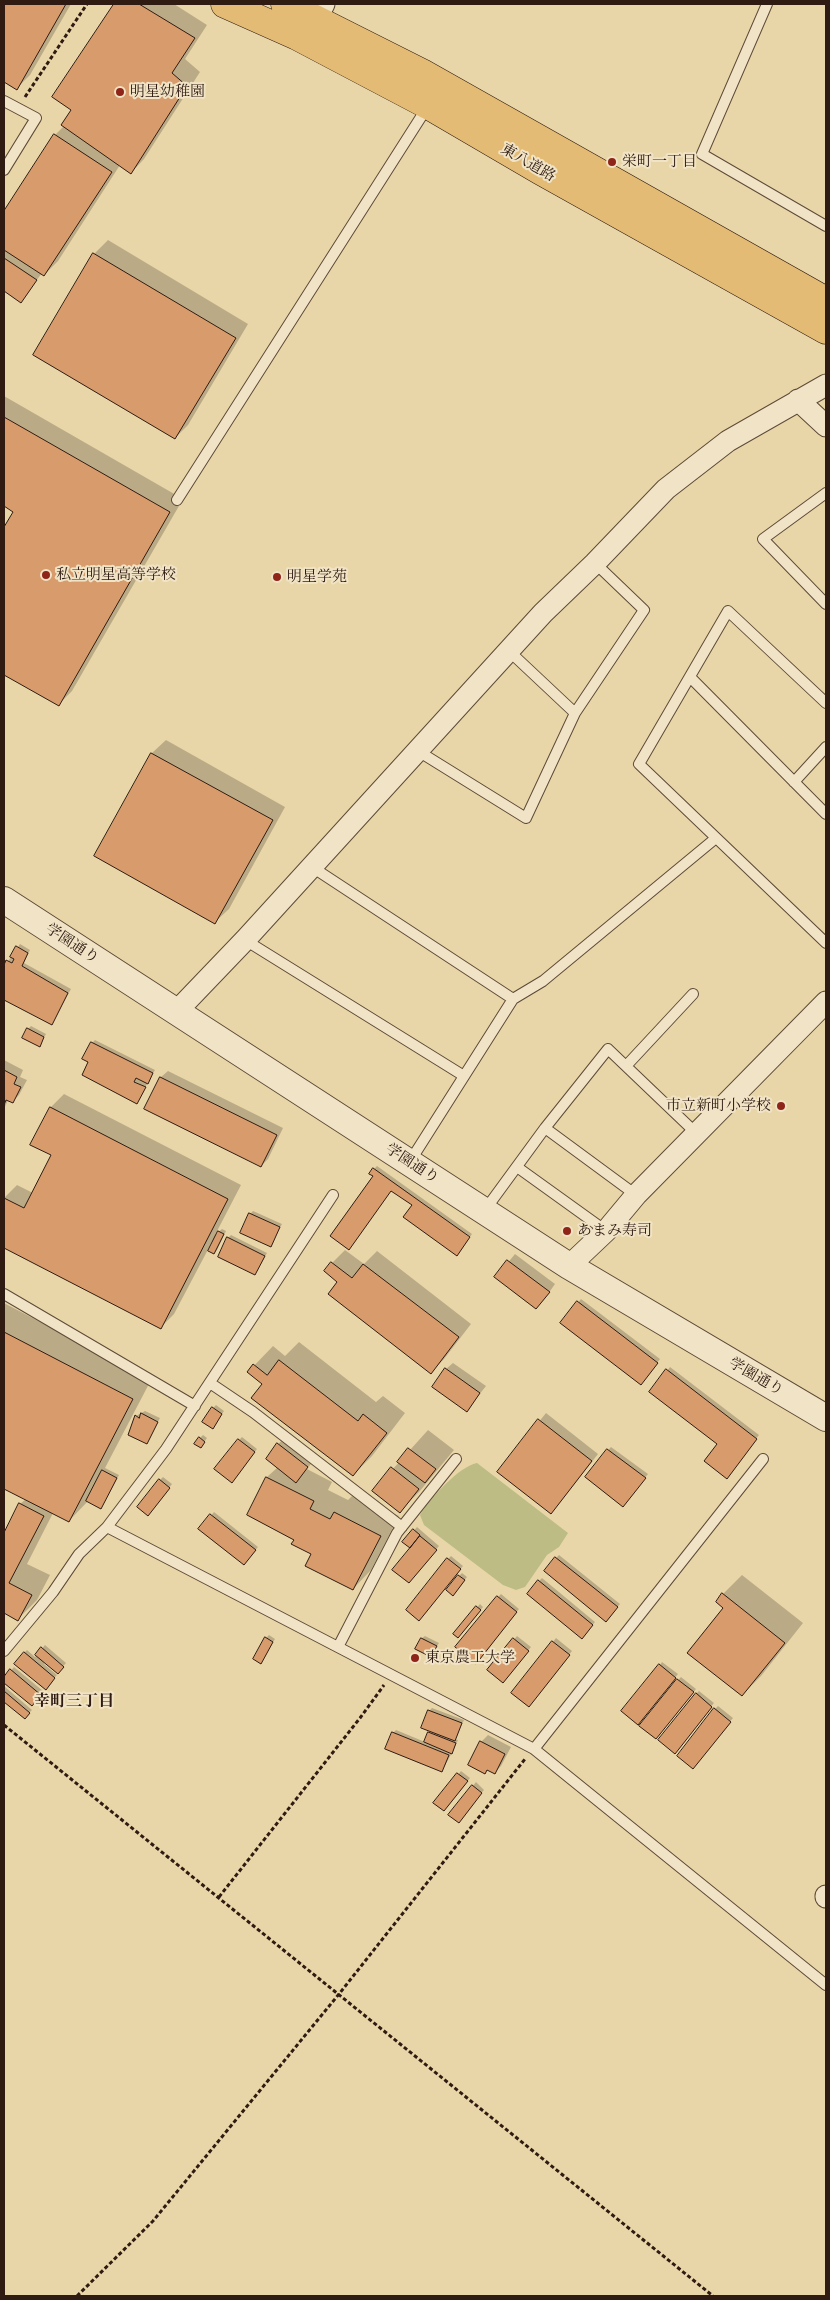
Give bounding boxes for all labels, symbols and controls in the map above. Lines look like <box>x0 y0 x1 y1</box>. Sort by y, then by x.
place label: 明星幼稚園 <box>130 83 205 101</box>
marker: 明星幼稚園 <box>114 86 126 98</box>
street label: 東八道路 <box>498 140 558 186</box>
place label: 栄町一丁目 <box>622 153 697 171</box>
marker: 栄町一丁目 <box>606 156 618 168</box>
place label: 私立明星高等学校 <box>56 566 176 584</box>
place label: 明星学苑 <box>287 568 347 586</box>
marker: 私立明星高等学校 <box>40 569 52 581</box>
marker: 明星学苑 <box>271 571 283 583</box>
street label: 学園通り <box>42 920 102 968</box>
place label: 市立新町小学校 <box>666 1097 771 1115</box>
marker: 市立新町小学校 <box>775 1100 787 1112</box>
street label: 学園通り <box>382 1140 442 1188</box>
place label: あまみ寿司 <box>577 1222 652 1240</box>
marker: あまみ寿司 <box>561 1225 573 1237</box>
street label: 学園通り <box>726 1354 786 1400</box>
place label: 東京農工大学 <box>425 1649 515 1667</box>
marker: 東京農工大学 <box>409 1652 421 1664</box>
district label: 幸町三丁目 <box>34 1692 114 1712</box>

